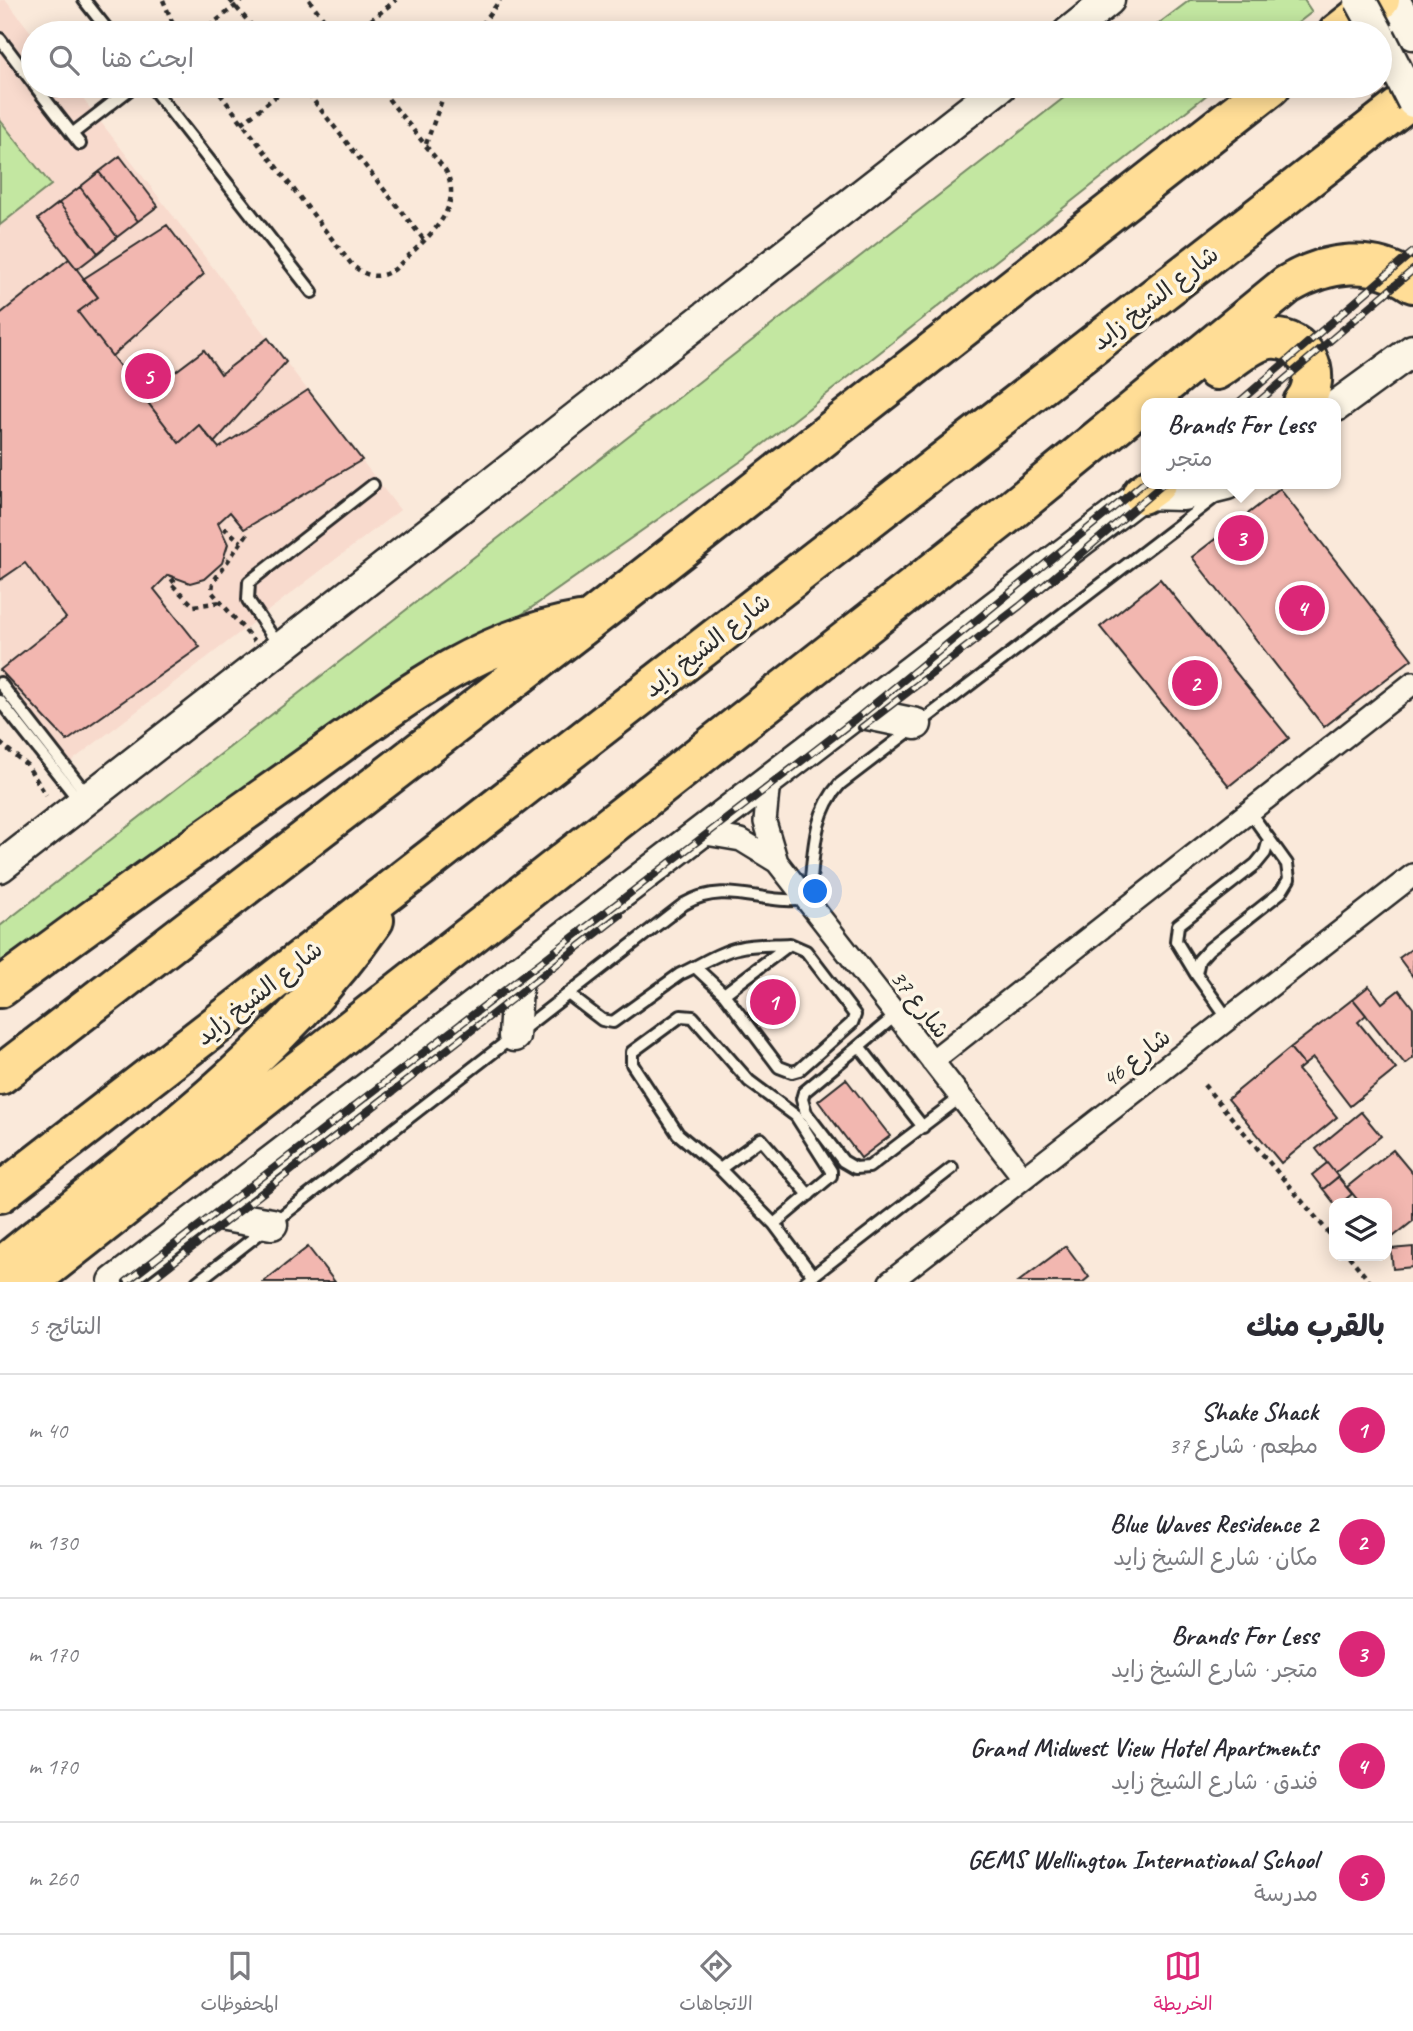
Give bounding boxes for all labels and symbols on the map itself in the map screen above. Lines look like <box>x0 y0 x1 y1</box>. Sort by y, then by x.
street label: شارع الشيخ زايد <box>1085 239 1226 359</box>
pin: 5 <box>125 350 171 402</box>
pin: 3 <box>1218 512 1264 564</box>
pin: 4 <box>1279 582 1325 634</box>
street label: شارع الشيخ زايد <box>637 586 778 706</box>
pin: 2 <box>1172 657 1218 709</box>
your location <box>798 874 832 908</box>
street label: شارع الشيخ زايد <box>189 934 330 1054</box>
street label: شارع 37 <box>882 963 956 1046</box>
pin: 1 <box>750 976 796 1028</box>
street label: شارع 46 <box>1095 1022 1178 1096</box>

